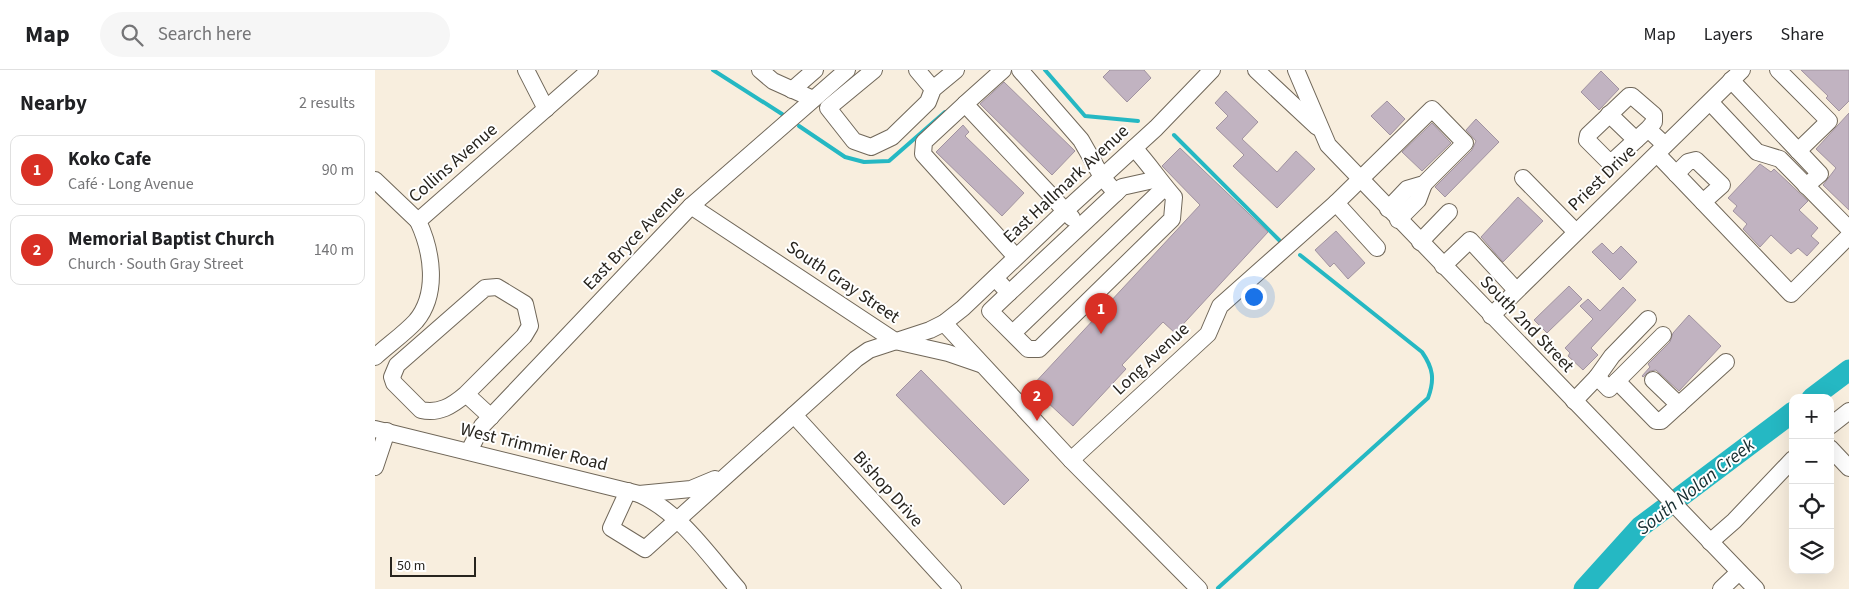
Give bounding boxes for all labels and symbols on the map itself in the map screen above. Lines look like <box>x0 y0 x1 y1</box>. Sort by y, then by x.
street label: Collins Avenue <box>403 117 503 209</box>
street label: East Hallmark Avenue <box>998 119 1134 249</box>
street label: Priest Drive <box>1563 139 1642 217</box>
street label: East Bryce Avenue <box>577 180 691 296</box>
street label: South Gray Street <box>781 235 905 329</box>
street label: South 2nd Street <box>1474 270 1580 378</box>
your location <box>1241 284 1267 310</box>
pin: 1 <box>1085 293 1117 334</box>
street label: Long Avenue <box>1107 317 1195 401</box>
pin: 2 <box>1021 380 1053 421</box>
street label: West Trimmier Road <box>458 417 610 477</box>
water label: South Nolan Creek <box>1631 432 1762 542</box>
street label: Bishop Drive <box>847 445 929 533</box>
scale bar <box>390 554 476 577</box>

